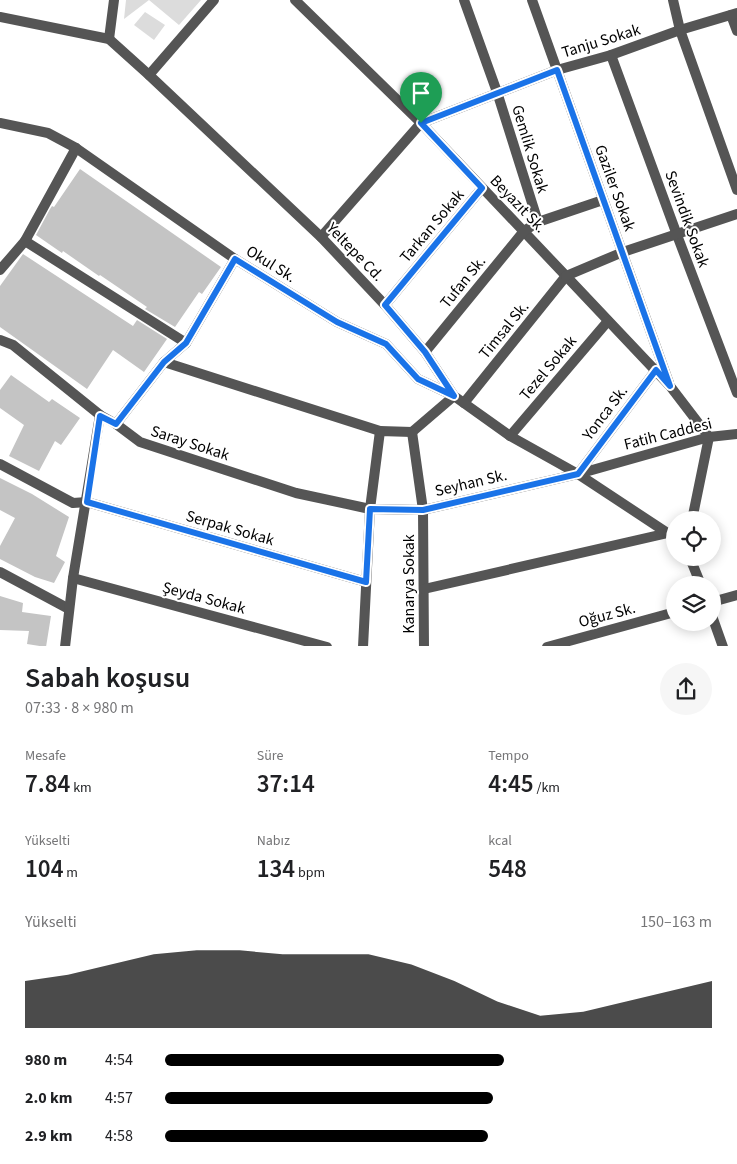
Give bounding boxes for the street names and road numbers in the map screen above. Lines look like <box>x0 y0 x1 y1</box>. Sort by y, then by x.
street label: Tanju Sokak <box>559 19 643 63</box>
street label: Gemlik Sokak <box>506 102 554 196</box>
street label: Gaziler Sokak <box>589 142 641 234</box>
street label: Sevindik Sokak <box>659 167 715 271</box>
street label: Beyazıt Sk. <box>485 170 551 238</box>
street label: Tarkan Sokak <box>395 184 469 267</box>
street label: Yeltepe Cd. <box>321 217 389 286</box>
street label: Okul Sk. <box>242 240 300 288</box>
street label: Tufan Sk. <box>435 251 491 313</box>
street label: Timsal Sk. <box>474 296 534 364</box>
street label: Tezel Sokak <box>514 331 582 405</box>
street label: Yonca Sk. <box>577 381 633 446</box>
street label: Fatih Caddesi <box>622 412 714 456</box>
street label: Saray Sokak <box>148 420 232 466</box>
street label: Seyhan Sk. <box>433 464 509 502</box>
street label: Serpak Sokak <box>183 505 277 551</box>
street label: Kanarya Sokak <box>398 534 420 634</box>
street label: Şeyda Sokak <box>160 576 248 620</box>
street label: Oğuz Sk. <box>576 597 638 633</box>

